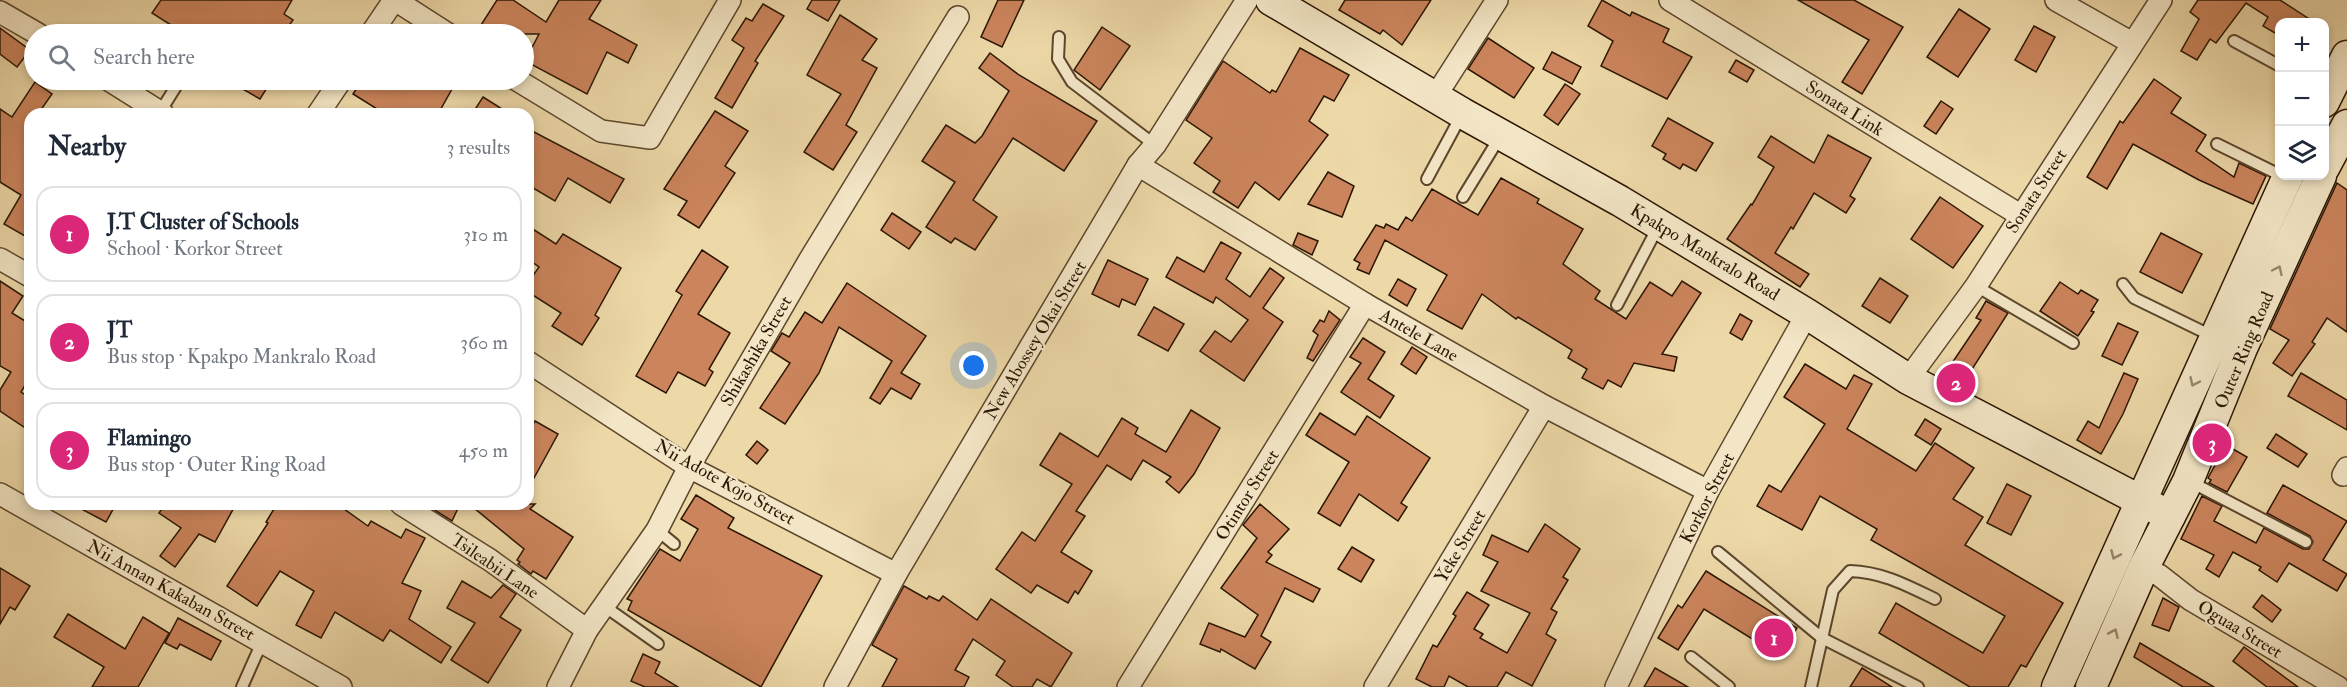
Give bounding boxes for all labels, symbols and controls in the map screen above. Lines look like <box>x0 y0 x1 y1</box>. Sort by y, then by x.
map controls <box>2275 18 2329 180</box>
button: + <box>2275 18 2329 72</box>
search box <box>24 24 534 90</box>
icon: search <box>45 41 78 74</box>
text: Search here <box>93 43 195 71</box>
button: − <box>2275 72 2329 126</box>
street label: Sonata Link <box>1801 75 1889 142</box>
button: layers <box>2275 126 2329 180</box>
text: Nearby <box>48 131 126 163</box>
text: 3 results <box>447 135 510 160</box>
street label: Sonata Street <box>2001 145 2072 238</box>
street label: Kpakpo Mankralo Road <box>1626 199 1784 306</box>
text: J.T Cluster of Schools <box>107 208 299 236</box>
text: 1 <box>66 222 73 247</box>
text: 310 m <box>463 222 508 247</box>
text: School · Korkor Street <box>107 236 283 261</box>
street label: New Abossey Okai Street <box>979 257 1092 424</box>
one-way arrow <box>2270 266 2282 277</box>
street label: Outer Ring Road <box>2209 288 2280 412</box>
street label: Shikashika Street <box>716 292 797 410</box>
street label: Antele Lane <box>1374 303 1463 367</box>
text: JT <box>107 316 132 344</box>
text: 2 <box>64 330 75 355</box>
text: 360 m <box>460 330 508 355</box>
text: Bus stop · Kpakpo Mankralo Road <box>107 344 376 369</box>
your location <box>959 351 988 380</box>
pin: 2 <box>1936 360 1976 406</box>
one-way arrow <box>2189 375 2201 386</box>
pin: 3 <box>2192 420 2232 466</box>
text: Flamingo <box>107 424 191 452</box>
street label: Nii Adote Kojo Street <box>651 434 799 530</box>
text: 3 <box>66 438 73 463</box>
text: 450 m <box>459 438 508 463</box>
street label: Otintor Street <box>1210 445 1284 545</box>
street label: Korkor Street <box>1675 449 1740 547</box>
text: Bus stop · Outer Ring Road <box>107 452 326 477</box>
street label: Yeke Street <box>1430 505 1491 587</box>
street label: Tsileabii Lane <box>446 529 544 605</box>
street label: Nii Annan Kakaban Street <box>83 535 259 646</box>
one-way arrow <box>2111 549 2123 560</box>
street label: Oguaa Street <box>2193 595 2286 664</box>
pin: 1 <box>1754 616 1794 660</box>
one-way arrow <box>2107 629 2119 640</box>

